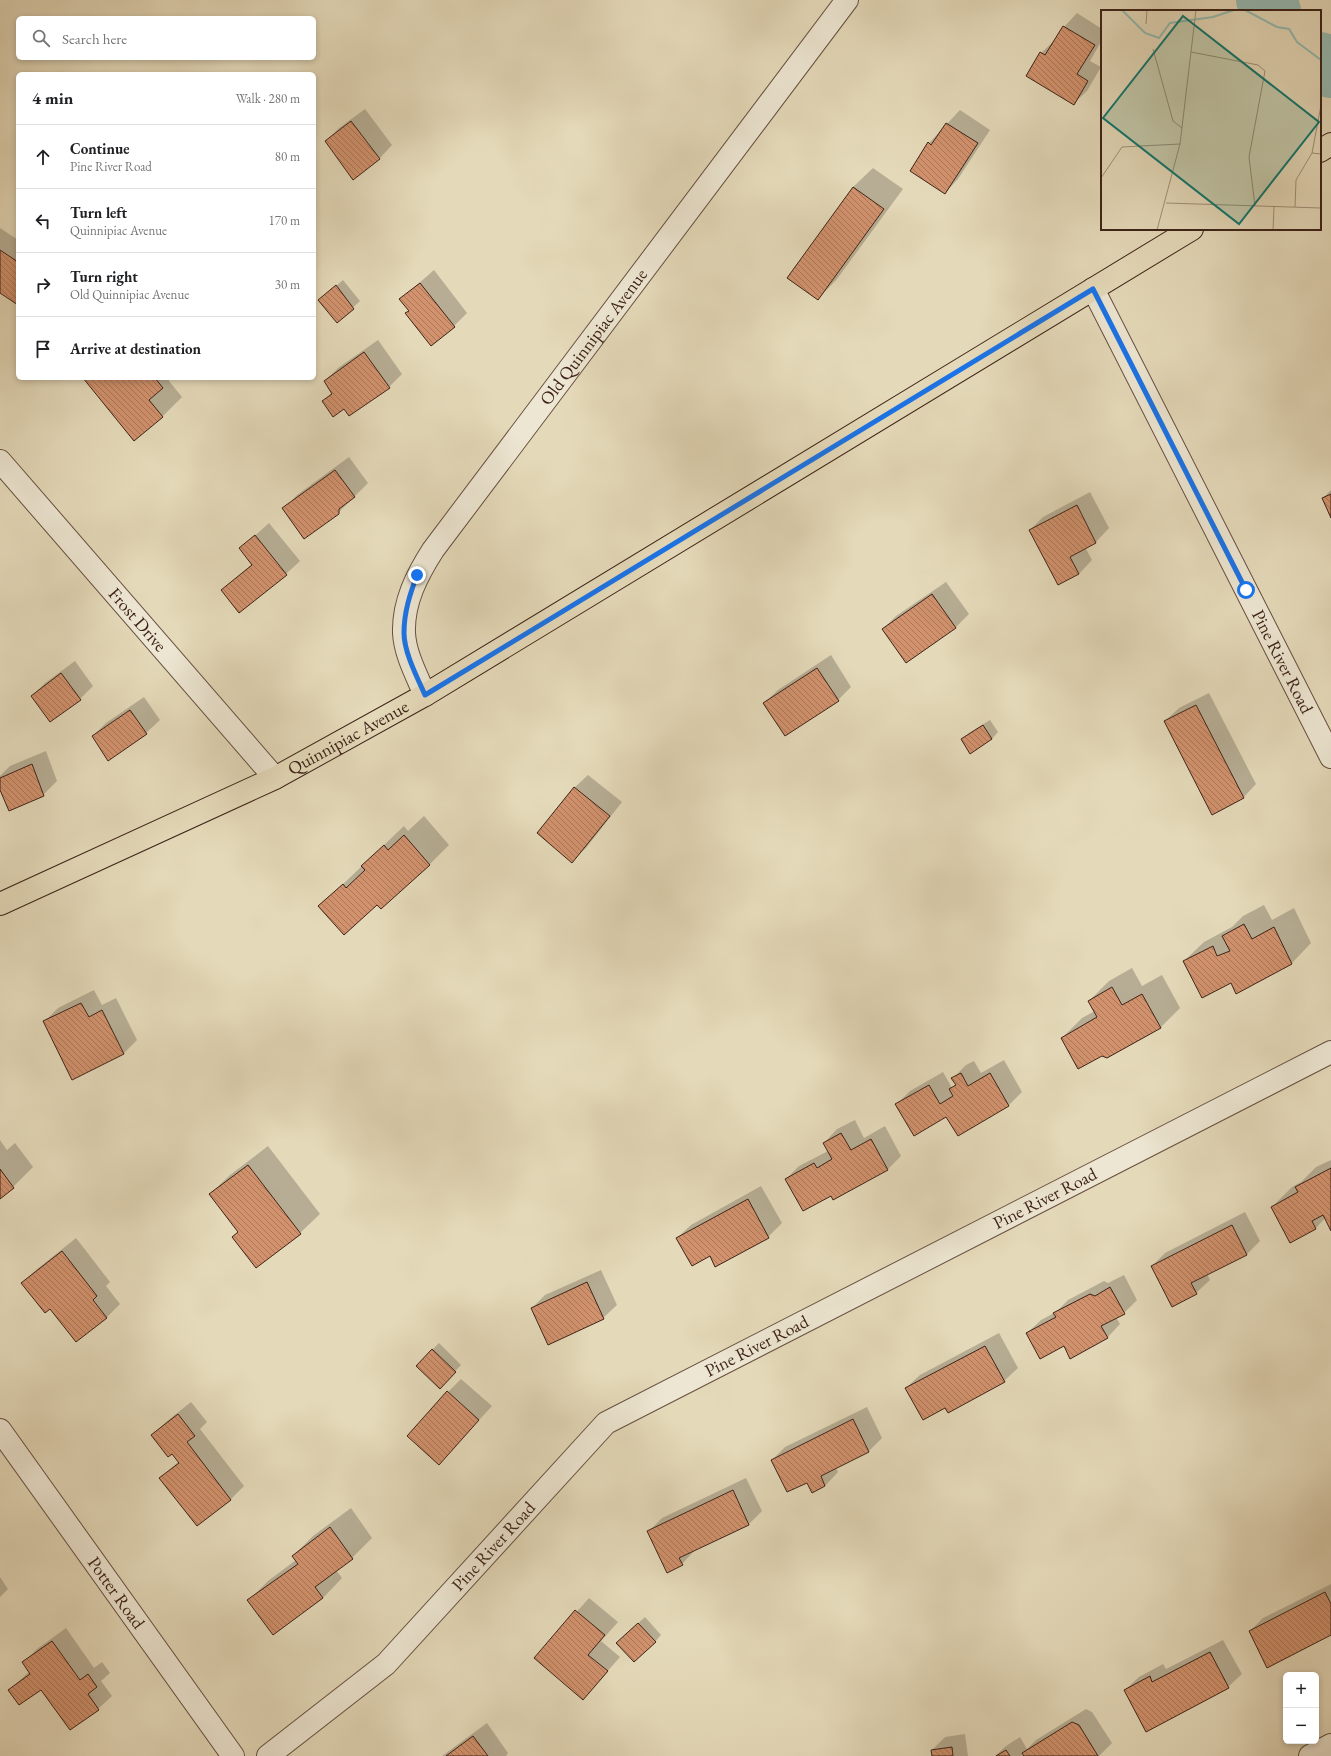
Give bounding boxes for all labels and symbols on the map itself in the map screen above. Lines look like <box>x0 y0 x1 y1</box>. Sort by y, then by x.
inset map <box>1101 10 1321 230</box>
street label: Old Quinnipiac Avenue <box>534 263 652 410</box>
route end <box>408 566 426 584</box>
route start <box>1237 581 1255 599</box>
street label: Frost Drive <box>104 582 172 656</box>
street label: Pine River Road <box>1247 606 1319 718</box>
street label: Quinnipiac Avenue <box>283 694 412 780</box>
street label: Pine River Road <box>989 1161 1101 1234</box>
street label: Pine River Road <box>700 1309 813 1382</box>
street label: Pine River Road <box>446 1496 540 1596</box>
street label: Potter Road <box>83 1552 151 1634</box>

